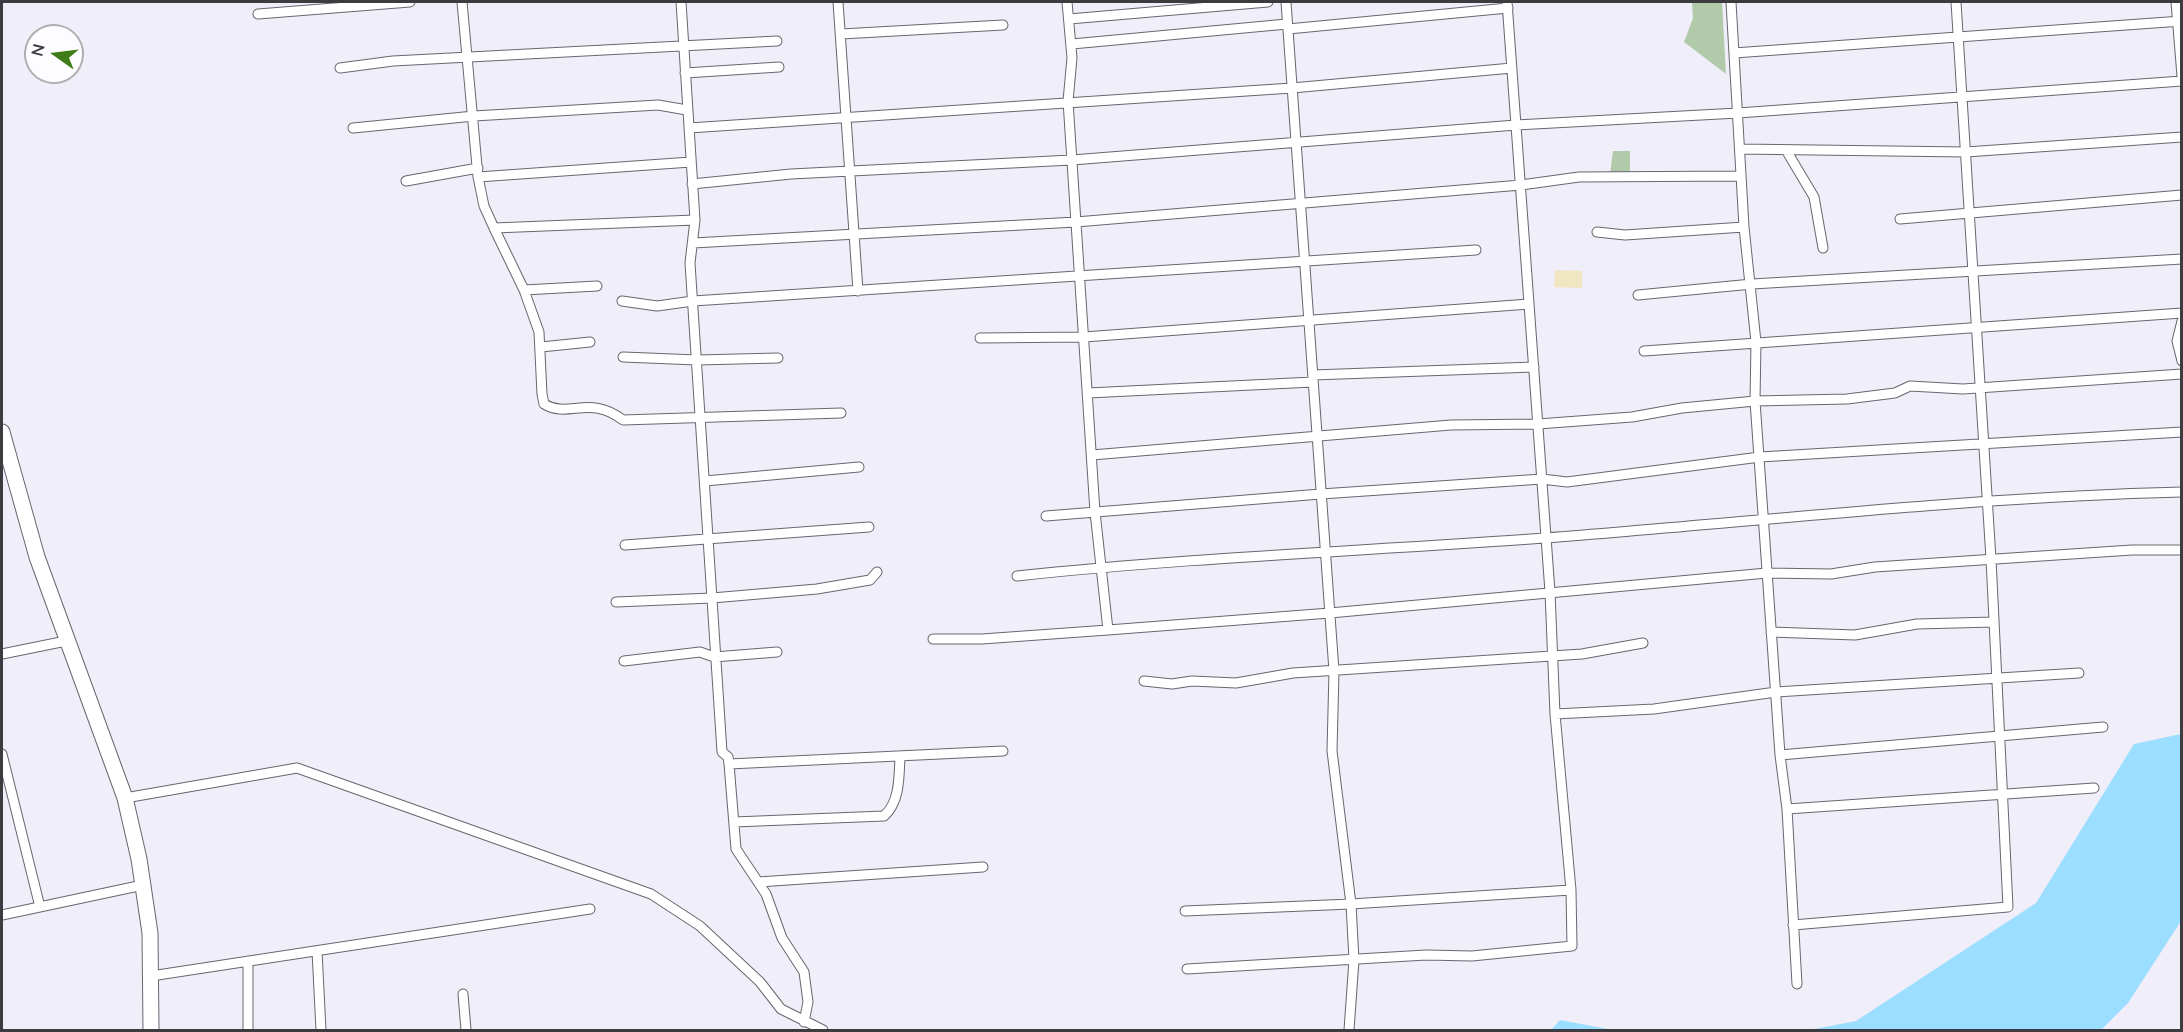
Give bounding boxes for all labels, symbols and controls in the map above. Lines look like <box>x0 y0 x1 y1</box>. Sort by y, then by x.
north arrow <box>24 24 84 84</box>
text: N <box>26 42 51 59</box>

